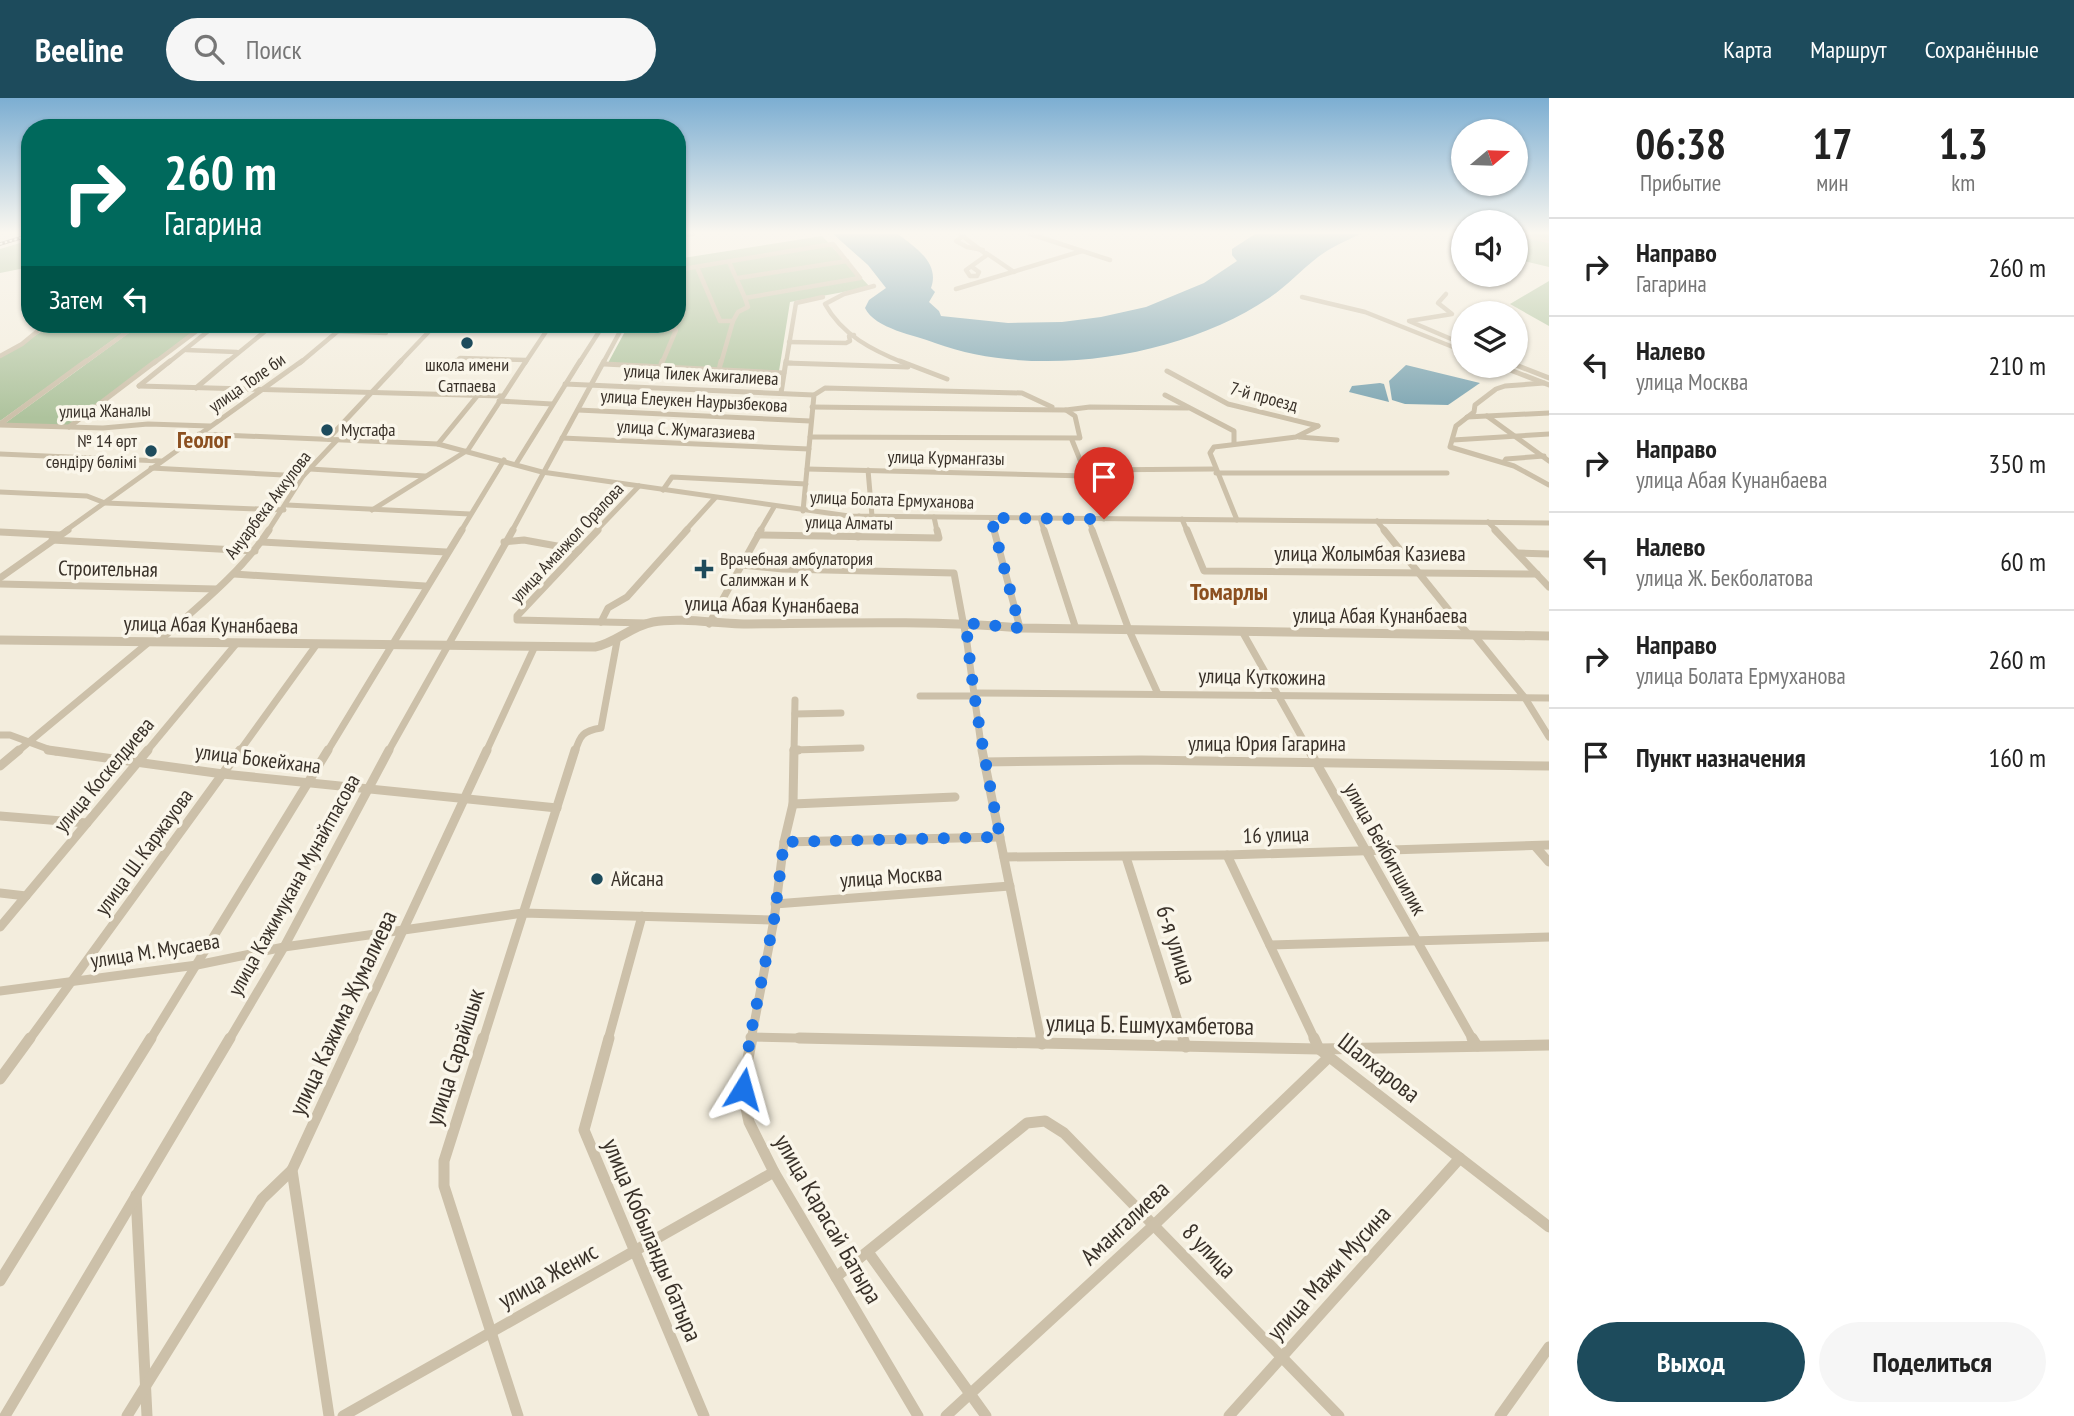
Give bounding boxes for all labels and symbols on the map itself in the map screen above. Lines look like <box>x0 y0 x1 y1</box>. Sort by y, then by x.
north arrow <box>1451 119 1528 196</box>
marker: школа имени Сатпаева <box>459 335 475 351</box>
street label: улица Толе би <box>204 348 290 417</box>
place label: школа имени Сатпаева <box>425 353 509 397</box>
street label: улица Тилек Ажигалиева <box>623 359 779 390</box>
street label: 7-й проезд <box>1228 376 1301 417</box>
street label: улица Елеукен Наурызбекова <box>600 384 788 417</box>
street label: улица Жаналы <box>59 398 151 423</box>
street label: улица С. Жумагазиева <box>616 414 756 445</box>
place label: Мустафа <box>341 418 395 441</box>
marker: Мустафа <box>319 422 335 438</box>
district label: Геолог <box>177 425 232 454</box>
place label: № 14 өрт сөндіру бөлімі <box>46 429 137 473</box>
marker: № 14 өрт сөндіру бөлімі <box>143 443 159 459</box>
street label: улица Курмангазы <box>887 445 1005 470</box>
street label: Ануарбека Аккулова <box>219 446 316 563</box>
pin <box>1074 447 1134 519</box>
street label: улица Аманжол Оралова <box>505 478 628 608</box>
street label: улица Болата Ермуханова <box>810 485 974 514</box>
street label: улица Алматы <box>805 510 893 535</box>
street label: улица Жолымбая Казиева <box>1274 540 1466 567</box>
place label: Врачебная амбулатория Салимжан и К <box>720 547 873 591</box>
street label: Строительная <box>58 554 158 583</box>
marker: Врачебная амбулатория Салимжан и К <box>694 559 714 579</box>
district label: Томарлы <box>1190 576 1268 607</box>
street label: улица Абая Кунанбаева <box>684 589 860 620</box>
street label: улица Абая Кунанбаева <box>1293 602 1467 629</box>
street label: улица Абая Кунанбаева <box>123 609 299 640</box>
street label: улица Куткожина <box>1198 662 1326 691</box>
street label: улица Коскелдиева <box>48 712 160 838</box>
street label: улица Юрия Гагарина <box>1188 730 1346 757</box>
street label: улица Бокейхана <box>194 737 322 780</box>
street label: улица Кажимукана Мунайтпасова <box>221 769 366 1000</box>
street label: улица Бейбитшилик <box>1338 778 1433 920</box>
street label: улица Ш. Каржауова <box>89 783 199 920</box>
street label: 16 улица <box>1242 820 1310 849</box>
street label: улица Москва <box>839 859 943 894</box>
place label: Айсана <box>611 865 664 892</box>
marker: Айсана <box>589 871 605 887</box>
street label: 6-я улица <box>1149 901 1204 988</box>
street label: улица Кажима Жумалиева <box>281 905 404 1120</box>
street label: улица М. Мусаева <box>88 927 221 974</box>
street label: улица Сарайшык <box>418 984 491 1129</box>
street label: улица Б. Ешмухамбетова <box>1046 1007 1254 1042</box>
street label: Шалхарова <box>1332 1026 1427 1109</box>
position arrow <box>706 1052 780 1126</box>
street label: улица Карасай Батыра <box>767 1129 889 1309</box>
street label: улица Кобыланды батыра <box>596 1134 709 1346</box>
street label: Амангалиева <box>1074 1174 1175 1272</box>
street label: улица Мажи Мусина <box>1260 1199 1397 1347</box>
street label: 8 улица <box>1176 1217 1243 1285</box>
street label: улица Женис <box>493 1235 603 1315</box>

